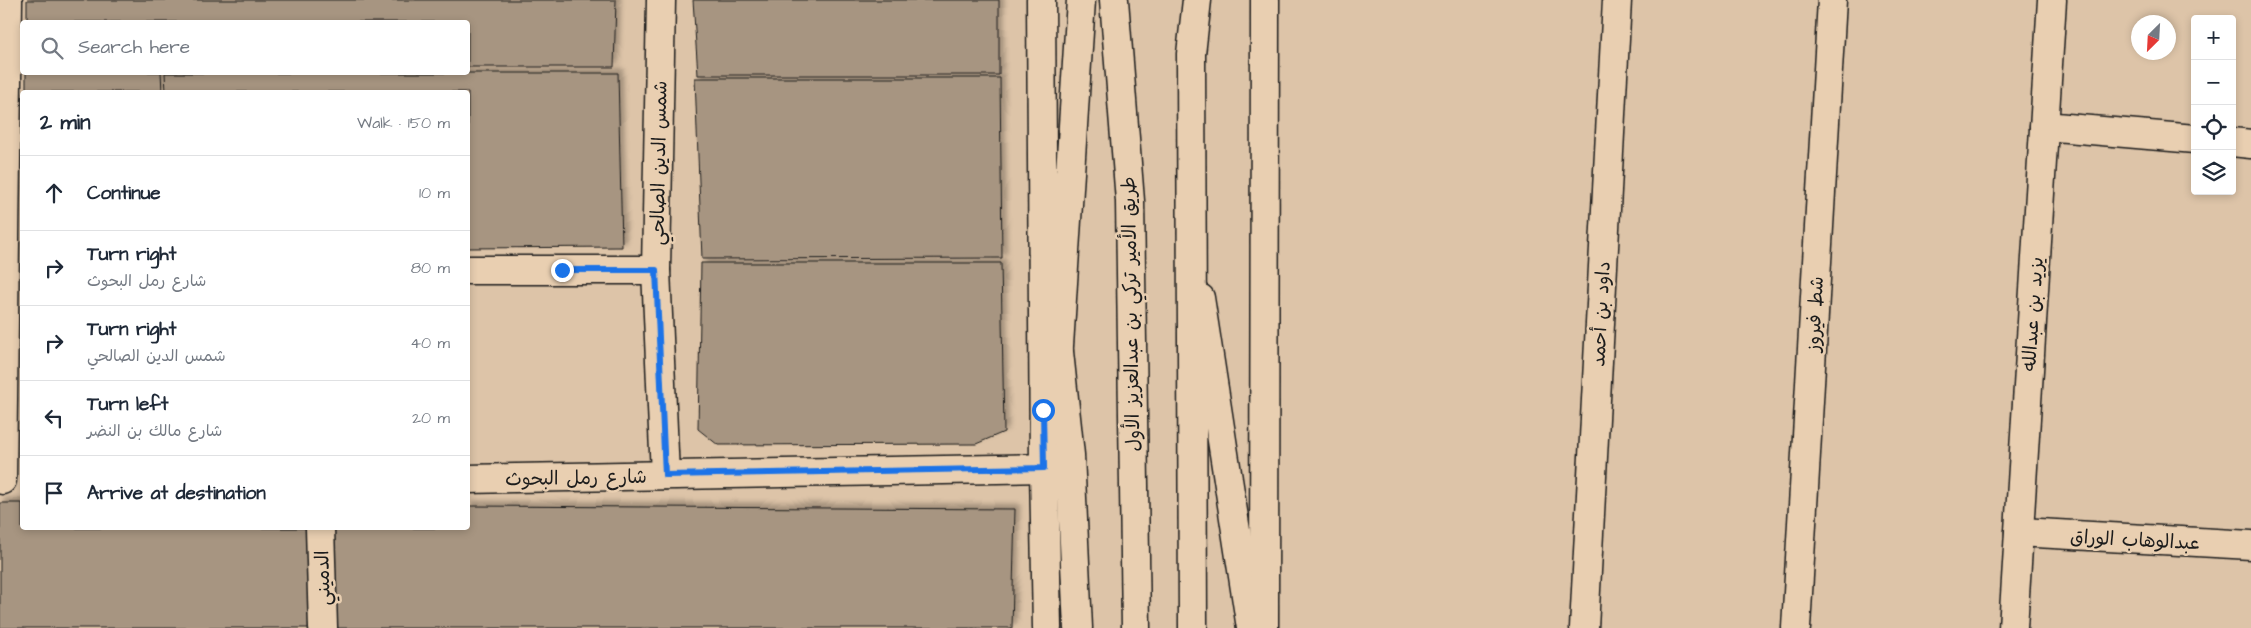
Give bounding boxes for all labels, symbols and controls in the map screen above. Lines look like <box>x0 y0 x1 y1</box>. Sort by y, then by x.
north arrow <box>2131 15 2176 60</box>
map controls <box>2191 15 2236 195</box>
button: + <box>2191 15 2236 60</box>
search box <box>20 20 470 75</box>
icon: search <box>38 34 66 62</box>
text: Search here <box>78 34 190 61</box>
button: − <box>2191 60 2236 105</box>
street label: شمس الدين الصالحي <box>645 81 676 246</box>
button: locate <box>2191 105 2236 150</box>
text: 2 min <box>40 108 90 137</box>
text: Walk · 150 m <box>357 112 450 134</box>
button: layers <box>2191 150 2236 195</box>
street label: طريق الأمير تركي بن عبدالعزيز الأول <box>1116 176 1149 452</box>
icon: ahead <box>40 179 68 207</box>
text: Continue <box>87 180 161 207</box>
text: 10 m <box>419 182 450 204</box>
text: Turn right <box>87 241 176 268</box>
icon: right <box>40 254 68 282</box>
street label: يزيد بن عبدالله <box>2016 256 2051 372</box>
text: 80 m <box>411 257 450 279</box>
route end <box>551 259 574 282</box>
street label: داود بن أحمد <box>1585 261 1618 367</box>
text: شارع رمل البحوث <box>87 270 206 292</box>
street label: شط فيروز <box>1800 276 1831 354</box>
text: Turn right <box>87 316 176 343</box>
icon: right <box>40 329 68 357</box>
text: 40 m <box>410 332 450 354</box>
text: شمس الدين الصالحي <box>87 345 226 367</box>
text: Turn left <box>87 391 168 418</box>
route start <box>1032 399 1055 422</box>
icon: left <box>40 404 68 432</box>
text: 20 m <box>412 407 450 429</box>
text: شارع مالك بن النضر <box>87 420 222 442</box>
street label: شارع رمل البحوث <box>505 464 647 493</box>
icon: arrive <box>40 479 68 507</box>
text: Arrive at destination <box>87 480 266 507</box>
street label: عبدالوهاب الوراق <box>2069 524 2200 557</box>
street label: الدميني <box>309 550 340 606</box>

